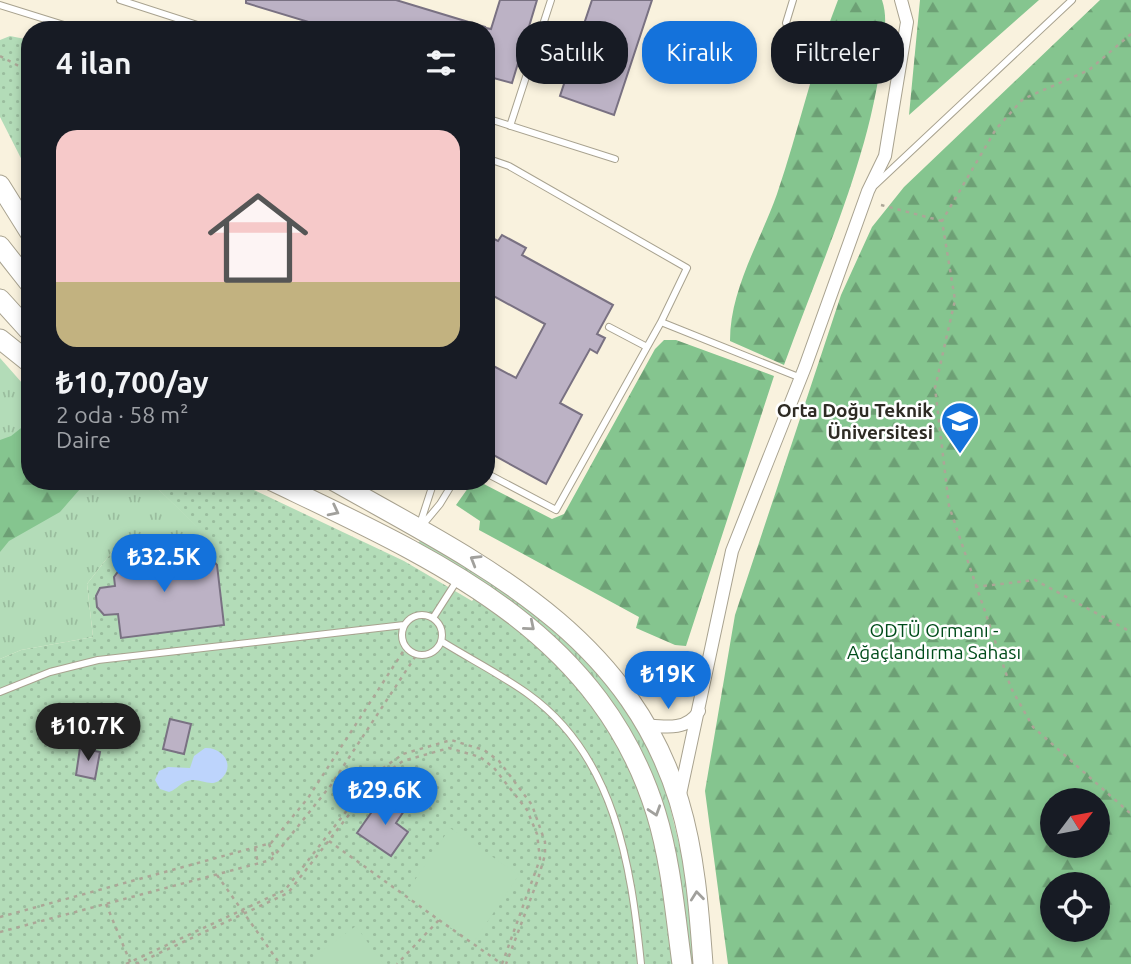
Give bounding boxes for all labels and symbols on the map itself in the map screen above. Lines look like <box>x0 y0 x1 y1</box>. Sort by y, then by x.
place label: Orta Doğu Teknik Üniversitesi <box>777 399 933 443</box>
school or university icon: Orta Doğu Teknik Üniversitesi <box>939 400 981 455</box>
one-way arrow <box>327 503 339 517</box>
pin: ₺32.5K <box>107 534 221 594</box>
one-way arrow <box>469 555 482 568</box>
one-way arrow <box>522 617 534 630</box>
park label: ODTÜ Ormanı - Ağaçlandırma Sahası <box>847 619 1021 663</box>
pin: ₺19K <box>627 652 709 711</box>
pin: ₺10.7K <box>31 704 145 763</box>
pin: ₺29.6K <box>328 768 442 827</box>
north arrow <box>1040 788 1110 858</box>
one-way arrow <box>647 805 661 817</box>
one-way arrow <box>690 890 705 902</box>

